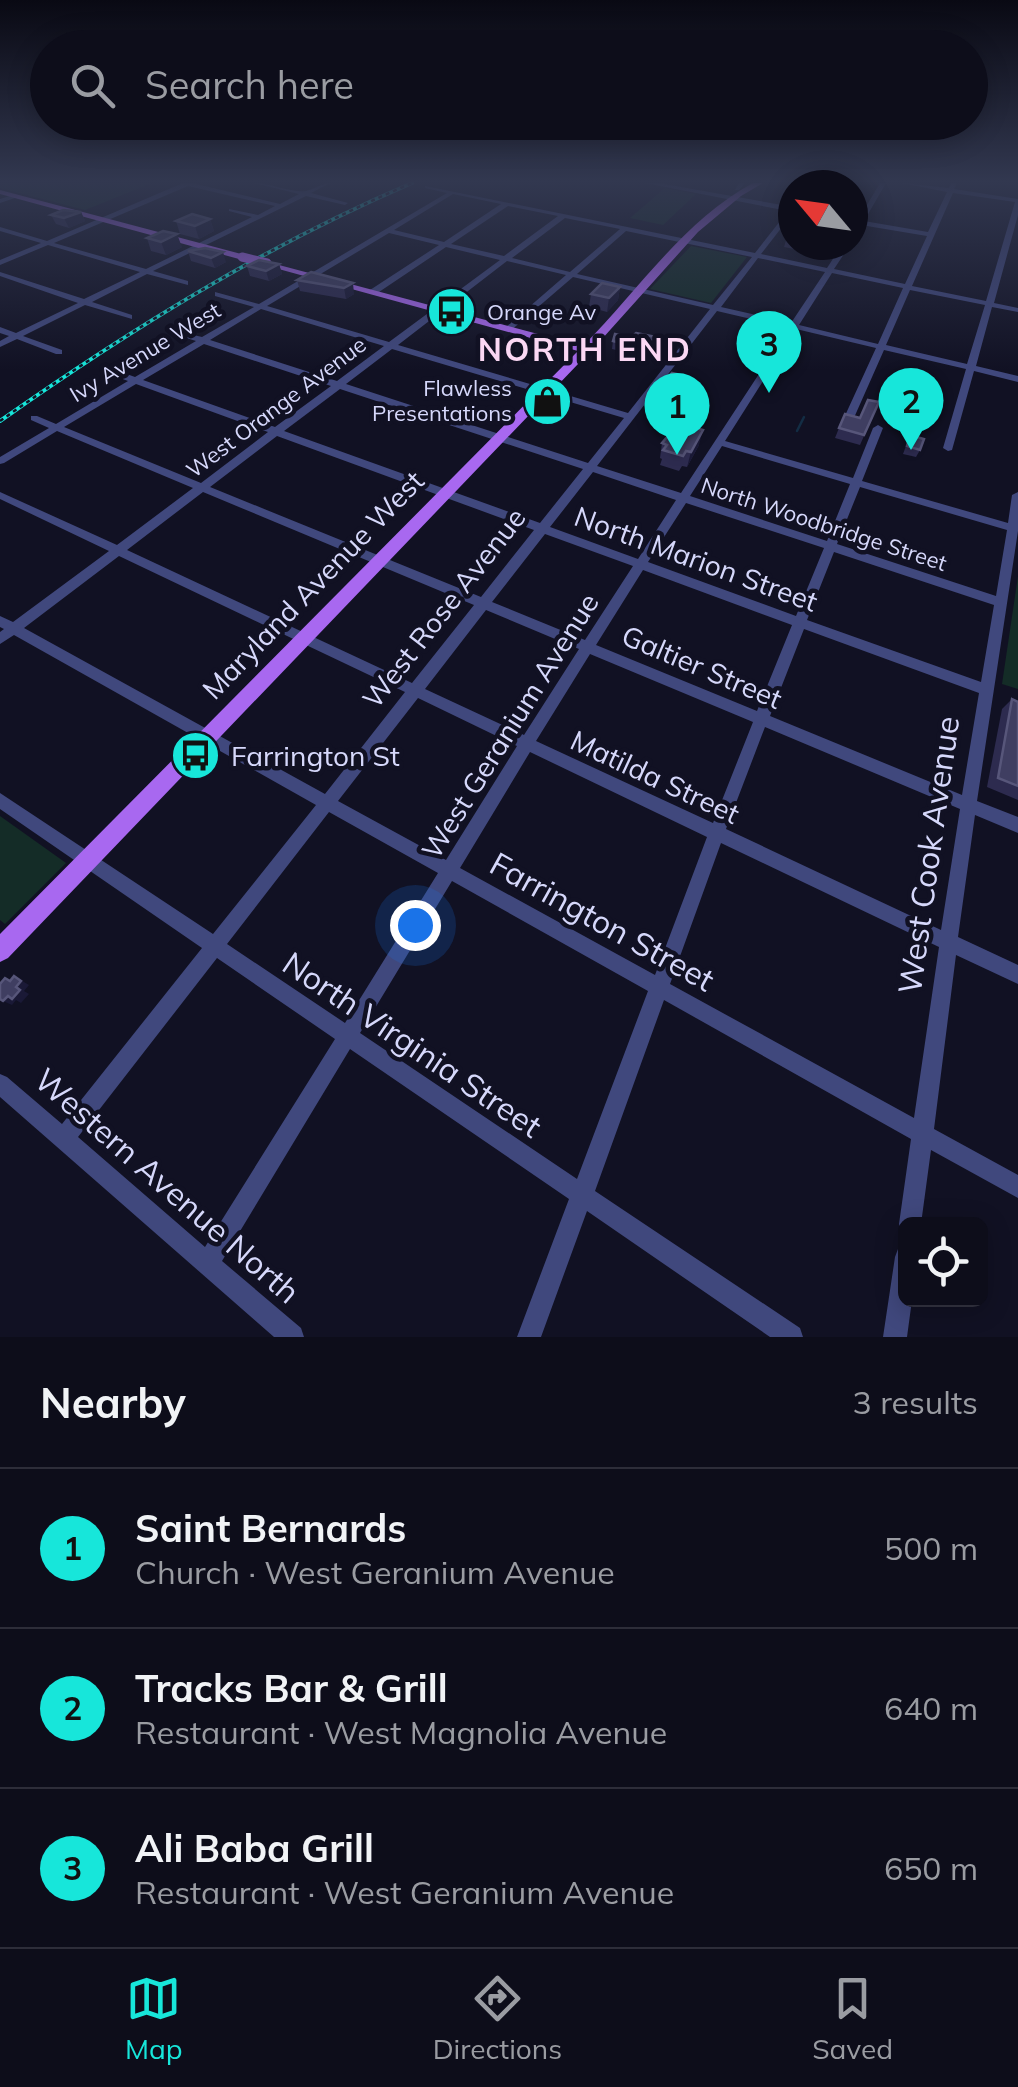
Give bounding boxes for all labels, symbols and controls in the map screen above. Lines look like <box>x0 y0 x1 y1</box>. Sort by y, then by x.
search box <box>30 30 988 140</box>
icon: search <box>65 58 120 113</box>
text: Search here <box>145 61 354 109</box>
north arrow <box>778 170 868 260</box>
bus stop icon: Orange Av <box>426 286 478 338</box>
street label: Ivy Avenue West <box>64 296 226 408</box>
place label: Orange Av <box>487 298 597 326</box>
pin: 3 <box>736 310 802 393</box>
district label: NORTH END <box>478 329 692 369</box>
street label: West Orange Avenue <box>181 330 371 484</box>
pin: 2 <box>878 368 944 450</box>
pin: 1 <box>644 372 710 455</box>
place label: Flawless Presentations <box>372 374 512 427</box>
shop icon: Flawless Presentations <box>521 375 573 427</box>
street label: Maryland Avenue West <box>195 463 431 706</box>
street label: North Woodbridge Street <box>698 471 951 577</box>
street label: North Marion Street <box>570 498 823 619</box>
street label: West Rose Avenue <box>355 501 533 715</box>
street label: West Geranium Avenue <box>413 586 606 865</box>
street label: Galtier Street <box>617 617 788 716</box>
street label: West Cook Avenue <box>889 713 967 996</box>
street label: Matilda Street <box>565 722 745 831</box>
bus stop icon: Farrington St <box>170 730 222 782</box>
place label: Farrington St <box>231 738 400 773</box>
street label: Farrington Street <box>483 843 722 999</box>
your location <box>390 900 441 951</box>
street label: North Virginia Street <box>276 943 550 1146</box>
street label: Western Avenue North <box>27 1059 308 1311</box>
map controls <box>898 1217 988 1307</box>
button: locate <box>898 1217 988 1307</box>
text: Nearby <box>40 1376 186 1429</box>
text: 3 results <box>853 1382 978 1422</box>
text: Saint Bernards <box>135 1504 406 1552</box>
text: 1 <box>63 1528 82 1568</box>
text: 500 m <box>884 1528 978 1568</box>
text: Church · West Geranium Avenue <box>135 1552 615 1592</box>
text: Tracks Bar & Grill <box>135 1664 448 1712</box>
text: 2 <box>63 1688 82 1728</box>
text: 640 m <box>884 1688 978 1728</box>
text: Restaurant · West Magnolia Avenue <box>135 1712 667 1752</box>
text: Ali Baba Grill <box>135 1824 374 1872</box>
text: 3 <box>63 1848 82 1888</box>
text: 650 m <box>884 1848 978 1888</box>
text: Restaurant · West Geranium Avenue <box>135 1872 674 1912</box>
tab: Map <box>125 1971 183 2066</box>
tab: Directions <box>433 1971 562 2066</box>
tab: Saved <box>812 1971 893 2066</box>

